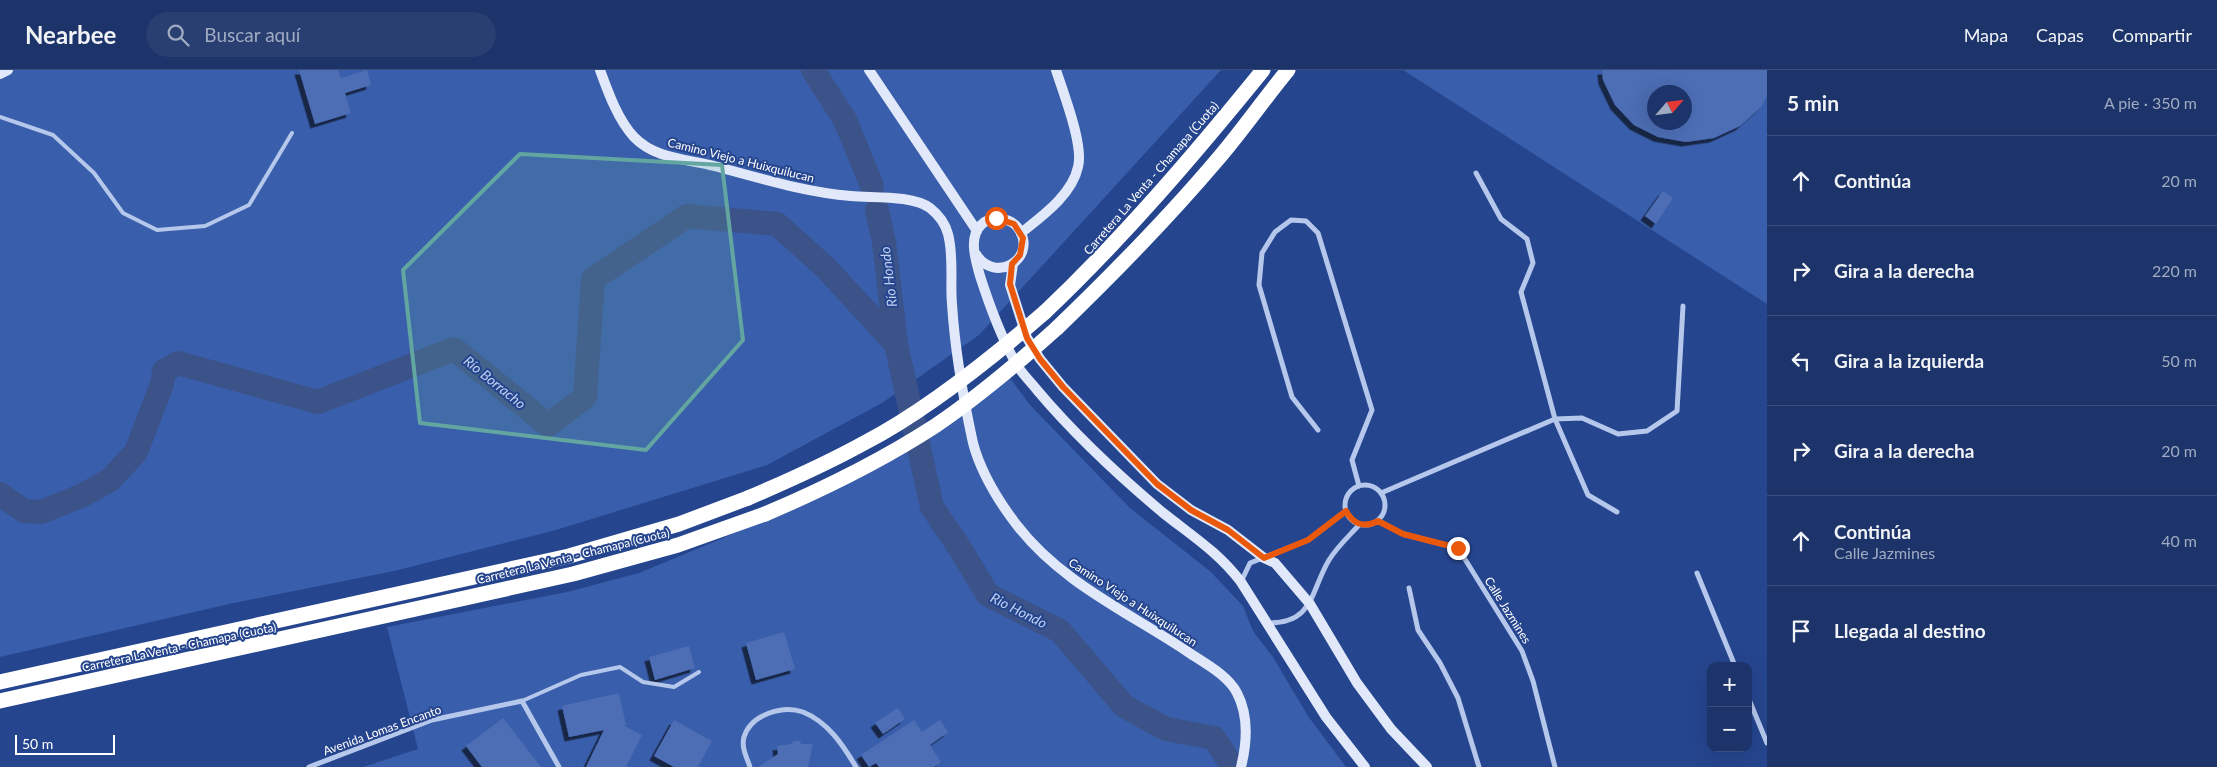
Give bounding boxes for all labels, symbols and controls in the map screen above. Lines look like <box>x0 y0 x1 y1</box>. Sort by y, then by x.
search box <box>146 12 496 57</box>
text: Nearbee <box>25 20 116 49</box>
icon: search <box>164 21 192 49</box>
text: Buscar aquí <box>204 23 300 46</box>
text: Mapa <box>1964 24 2008 46</box>
text: Capas <box>2036 24 2084 46</box>
text: Compartir <box>2112 24 2192 46</box>
north arrow <box>1647 85 1692 130</box>
text: 5 min <box>1787 90 1839 115</box>
text: A pie · 350 m <box>2104 93 2197 112</box>
street label: Carretera La Venta - Chamapa (Cuota) <box>1080 98 1222 258</box>
street label: Camino Viejo a Huixquilucan <box>666 135 816 185</box>
icon: ahead <box>1787 167 1815 195</box>
text: Continúa <box>1834 169 1911 192</box>
text: 20 m <box>2161 171 2197 190</box>
route start <box>985 207 1008 230</box>
water label: Río Hondo <box>876 246 900 308</box>
icon: right <box>1787 257 1815 285</box>
text: Gira a la derecha <box>1834 259 1974 282</box>
text: 220 m <box>2152 261 2197 280</box>
icon: left <box>1787 347 1815 375</box>
text: Gira a la izquierda <box>1834 349 1984 372</box>
text: 50 m <box>2161 351 2197 370</box>
water label: Río Borracho <box>461 352 529 412</box>
icon: right <box>1787 437 1815 465</box>
text: Gira a la derecha <box>1834 439 1974 462</box>
text: 20 m <box>2161 441 2197 460</box>
text: Continúa <box>1834 520 1911 543</box>
street label: Carretera La Venta - Chamapa (Cuota) <box>475 525 671 587</box>
icon: ahead <box>1787 527 1815 555</box>
text: 40 m <box>2161 531 2197 550</box>
route end <box>1447 537 1470 560</box>
text: Calle Jazmines <box>1834 543 1935 562</box>
street label: Camino Viejo a Huixquilucan <box>1066 555 1200 649</box>
street label: Calle Jazmines <box>1482 574 1534 646</box>
water label: Rio Hondo <box>988 589 1050 631</box>
icon: arrive <box>1787 617 1815 645</box>
street label: Carretera La Venta - Chamapa (Cuota) <box>80 619 278 675</box>
text: Llegada al destino <box>1834 619 1986 642</box>
map controls <box>1707 662 1752 752</box>
button: + <box>1707 662 1752 707</box>
street label: Avenida Lomas Encanto <box>321 702 443 758</box>
button: − <box>1707 707 1752 752</box>
scale bar <box>15 732 115 755</box>
text: 50 m <box>22 735 53 752</box>

